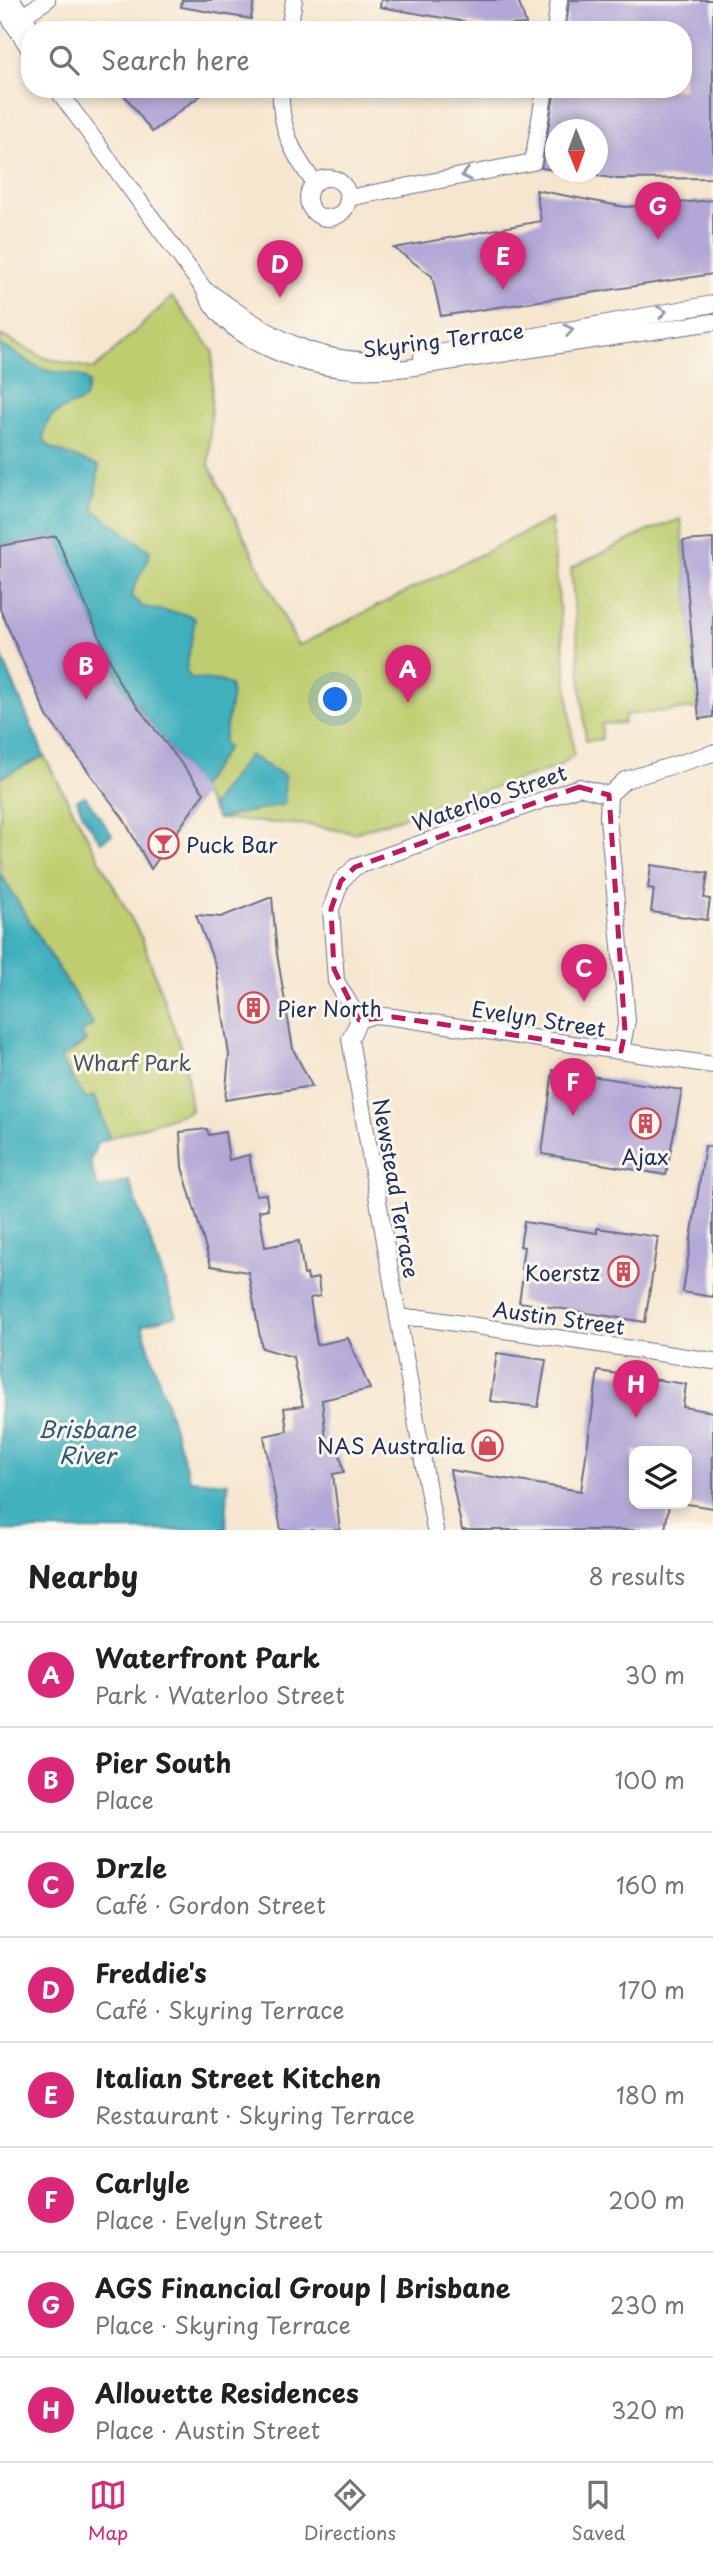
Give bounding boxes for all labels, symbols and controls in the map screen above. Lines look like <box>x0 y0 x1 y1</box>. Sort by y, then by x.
search box <box>21 21 692 98</box>
text: Search here <box>101 40 250 79</box>
icon: search <box>45 41 83 79</box>
north arrow <box>545 119 608 182</box>
one-way arrow <box>460 167 471 182</box>
pin: G <box>635 182 681 240</box>
pin: E <box>480 232 526 290</box>
pin: D <box>257 240 303 298</box>
one-way arrow <box>656 305 668 320</box>
street label: Skyring Terrace <box>361 313 525 365</box>
one-way arrow <box>563 323 575 338</box>
pin: B <box>63 642 109 700</box>
pin: A <box>385 645 431 703</box>
your location <box>318 682 352 716</box>
street label: Waterloo Street <box>407 756 571 838</box>
bar icon: Puck Bar <box>146 827 180 861</box>
place label: Puck Bar <box>186 828 278 860</box>
pin: C <box>561 944 607 1002</box>
building icon: Pier North <box>237 991 271 1025</box>
place label: Pier North <box>277 992 382 1024</box>
street label: Evelyn Street <box>470 992 608 1044</box>
park label: Wharf Park <box>73 1046 191 1078</box>
pin: F <box>550 1058 596 1116</box>
street label: Newstead Terrace <box>365 1096 429 1280</box>
building icon: Ajax <box>628 1107 662 1141</box>
place label: Ajax <box>621 1140 669 1172</box>
building icon: Koerstz <box>606 1255 640 1289</box>
place label: Koerstz <box>525 1256 600 1288</box>
street label: Austin Street <box>491 1292 627 1342</box>
pin: H <box>613 1360 659 1418</box>
water label: Brisbane River <box>38 1411 137 1472</box>
shop icon: NAS Australia <box>471 1428 505 1462</box>
place label: NAS Australia <box>317 1429 465 1461</box>
map controls <box>629 1446 692 1509</box>
button: layers <box>629 1446 692 1509</box>
text: Nearby <box>28 1553 138 1598</box>
text: 8 results <box>589 1558 685 1593</box>
text: Waterfront Park <box>95 1638 320 1677</box>
text: A <box>42 1657 60 1692</box>
text: 30 m <box>624 1657 685 1692</box>
text: Park · Waterloo Street <box>95 1677 345 1712</box>
text: Pier South <box>95 1743 232 1782</box>
text: B <box>43 1762 59 1797</box>
text: 100 m <box>615 1762 685 1797</box>
text: Place <box>95 1782 154 1817</box>
text: Drzle <box>95 1848 167 1887</box>
text: C <box>42 1867 60 1902</box>
text: 160 m <box>616 1867 685 1902</box>
text: Café · Gordon Street <box>95 1887 326 1922</box>
text: Freddie's <box>95 1953 207 1992</box>
text: D <box>42 1972 60 2007</box>
text: 170 m <box>618 1972 685 2007</box>
text: Café · Skyring Terrace <box>95 1992 344 2027</box>
text: Italian Street Kitchen <box>95 2058 381 2097</box>
text: E <box>44 2077 58 2112</box>
text: 180 m <box>616 2077 685 2112</box>
text: Restaurant · Skyring Terrace <box>95 2097 415 2132</box>
text: Carlyle <box>95 2163 190 2202</box>
text: F <box>44 2182 58 2217</box>
text: 200 m <box>608 2182 685 2217</box>
text: Place · Evelyn Street <box>95 2202 323 2237</box>
text: AGS Financial Group | Brisbane <box>95 2268 511 2307</box>
text: G <box>42 2287 60 2322</box>
text: 230 m <box>610 2287 685 2322</box>
text: Place · Skyring Terrace <box>95 2307 351 2342</box>
text: Allouette Residences <box>95 2373 359 2412</box>
text: H <box>42 2392 60 2427</box>
text: 320 m <box>611 2392 685 2427</box>
text: Place · Austin Street <box>95 2412 320 2447</box>
tab: Map <box>88 2476 128 2546</box>
tab: Directions <box>304 2476 396 2546</box>
tab: Saved <box>571 2476 625 2546</box>

